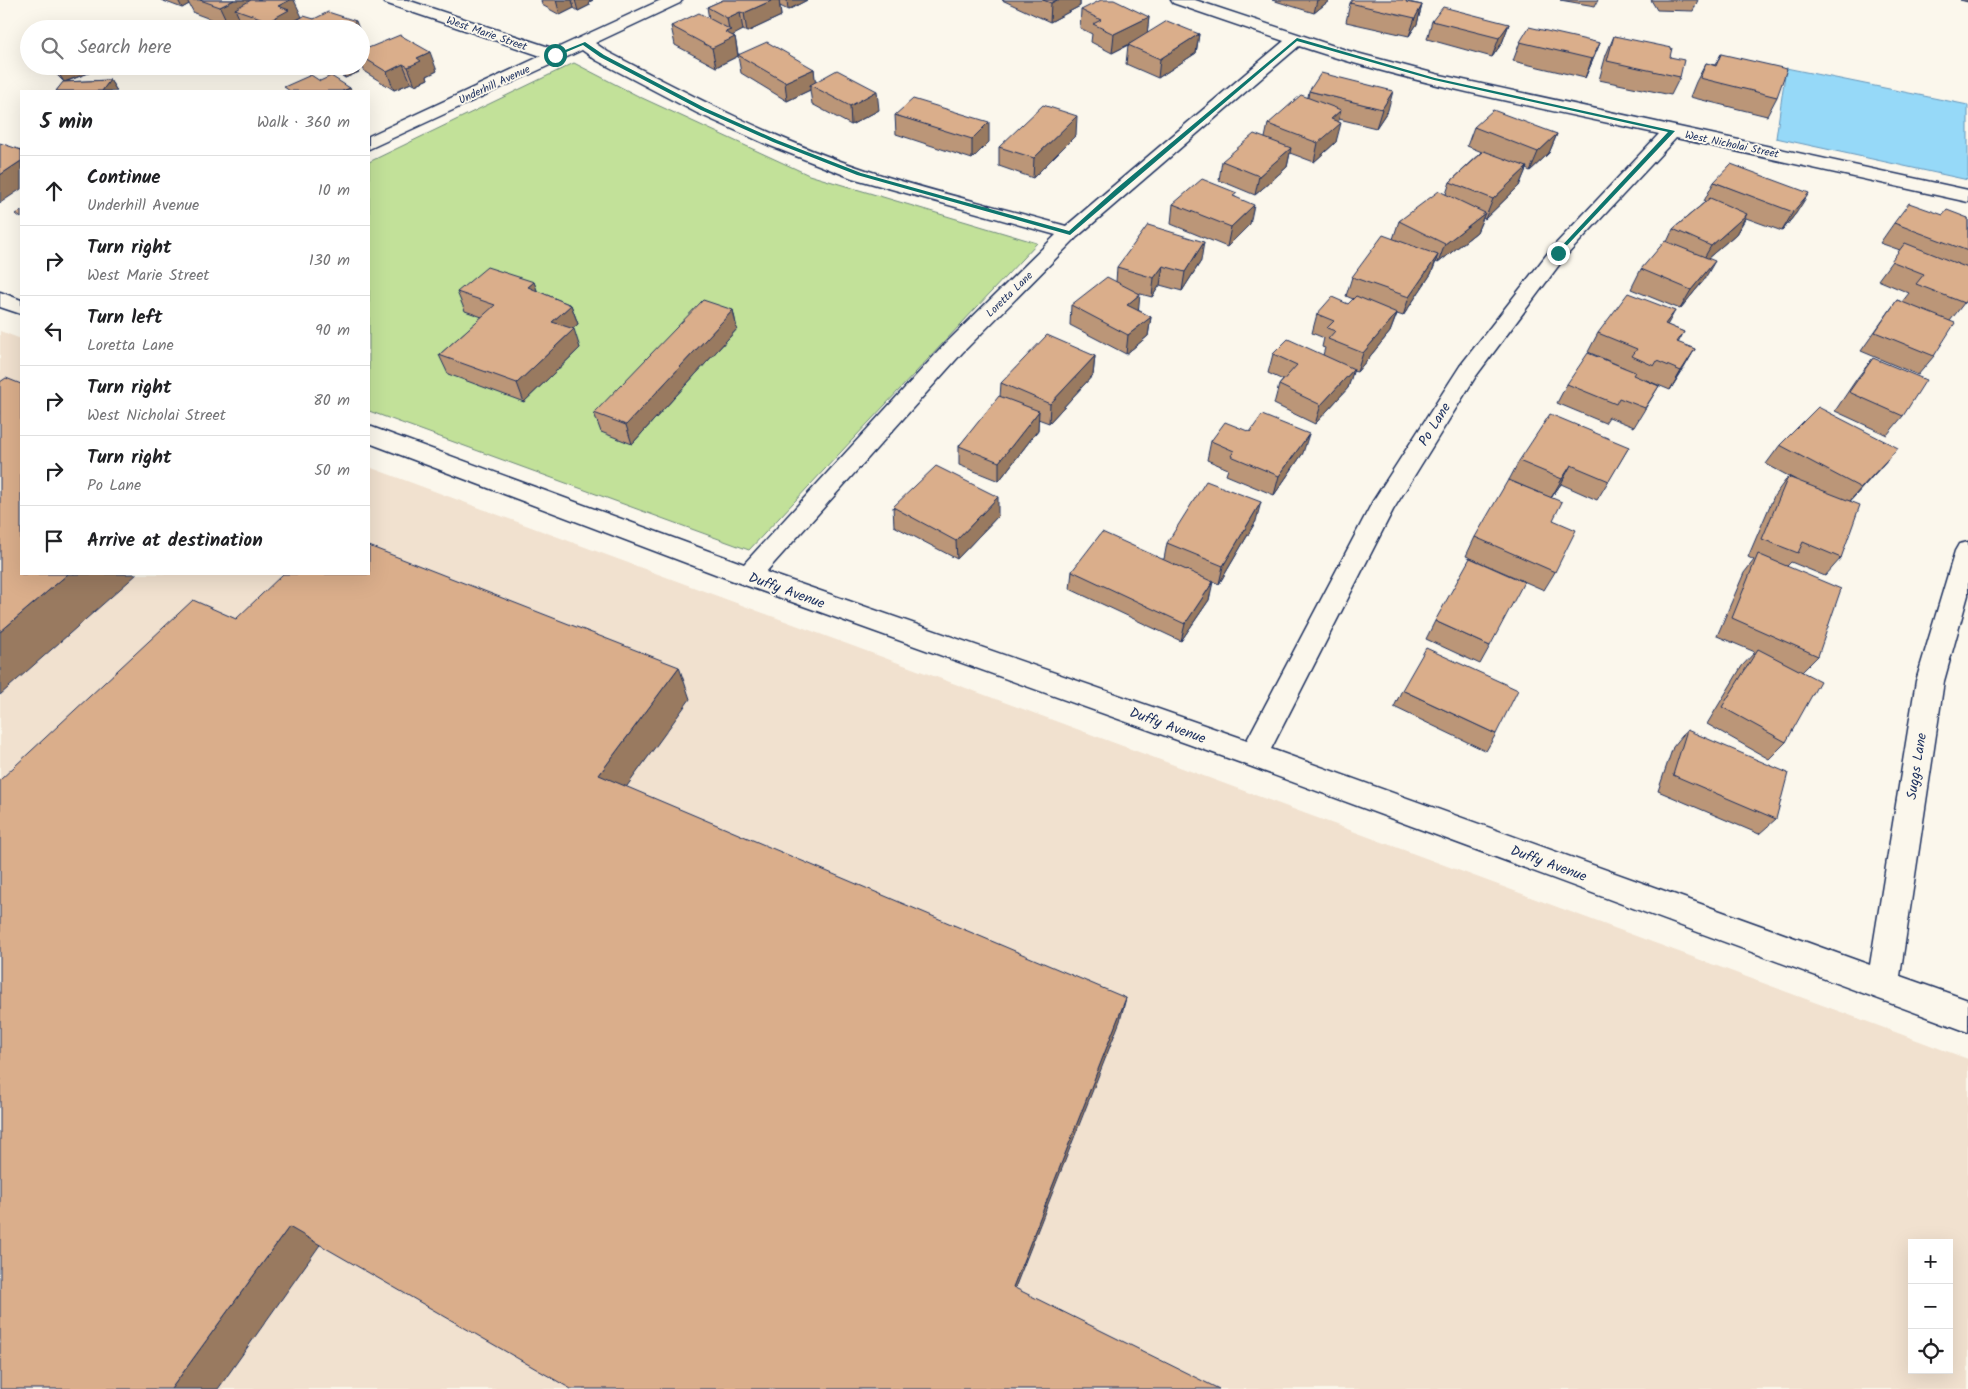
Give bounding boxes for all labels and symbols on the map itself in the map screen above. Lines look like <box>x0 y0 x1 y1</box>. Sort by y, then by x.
street label: West Marie Street <box>444 12 530 56</box>
route start <box>544 44 567 67</box>
street label: Underhill Avenue <box>456 60 533 109</box>
street label: West Nicholai Street <box>1683 126 1781 164</box>
route end <box>1547 242 1570 265</box>
street label: Loretta Lane <box>982 268 1037 322</box>
street label: Po Lane <box>1413 398 1457 451</box>
street label: Duffy Avenue <box>745 567 829 615</box>
street label: Duffy Avenue <box>1126 702 1210 750</box>
street label: Suggs Lane <box>1901 731 1933 801</box>
street label: Duffy Avenue <box>1507 840 1591 888</box>

